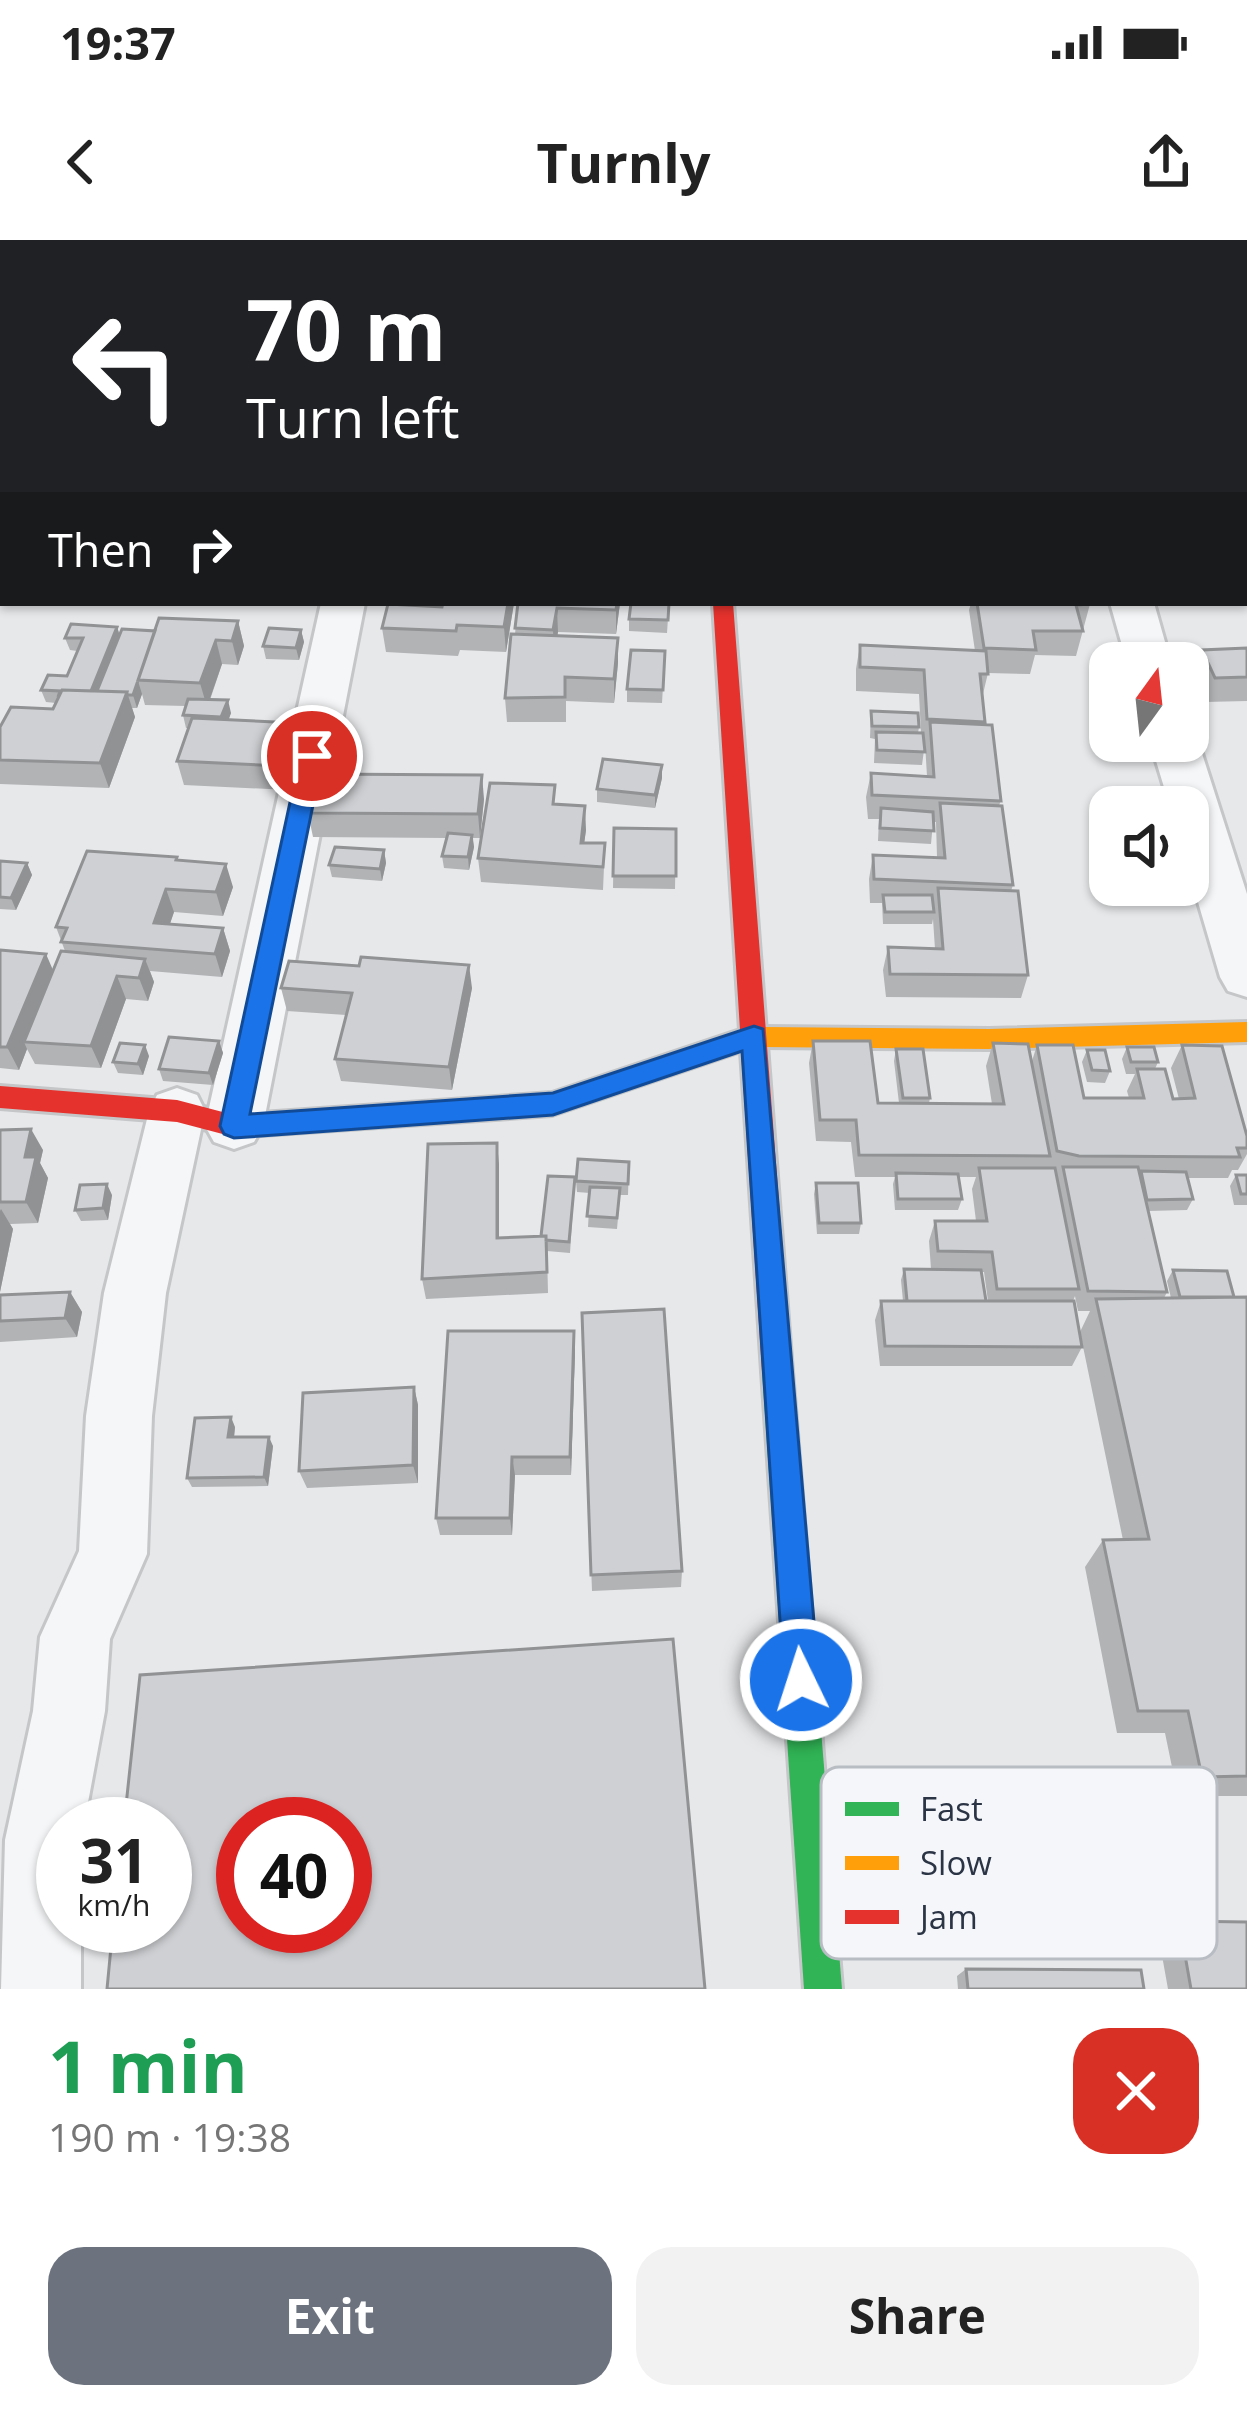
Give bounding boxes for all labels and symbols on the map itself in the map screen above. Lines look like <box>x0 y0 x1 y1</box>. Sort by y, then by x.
north arrow <box>1089 642 1209 762</box>
pin <box>261 705 363 807</box>
position arrow <box>738 1617 864 1743</box>
legend <box>821 1767 1217 1959</box>
text: Fast <box>920 1786 983 1831</box>
speed limit sign: 40 <box>216 1797 372 1953</box>
text: Slow <box>920 1840 992 1885</box>
text: Jam <box>917 1894 978 1939</box>

